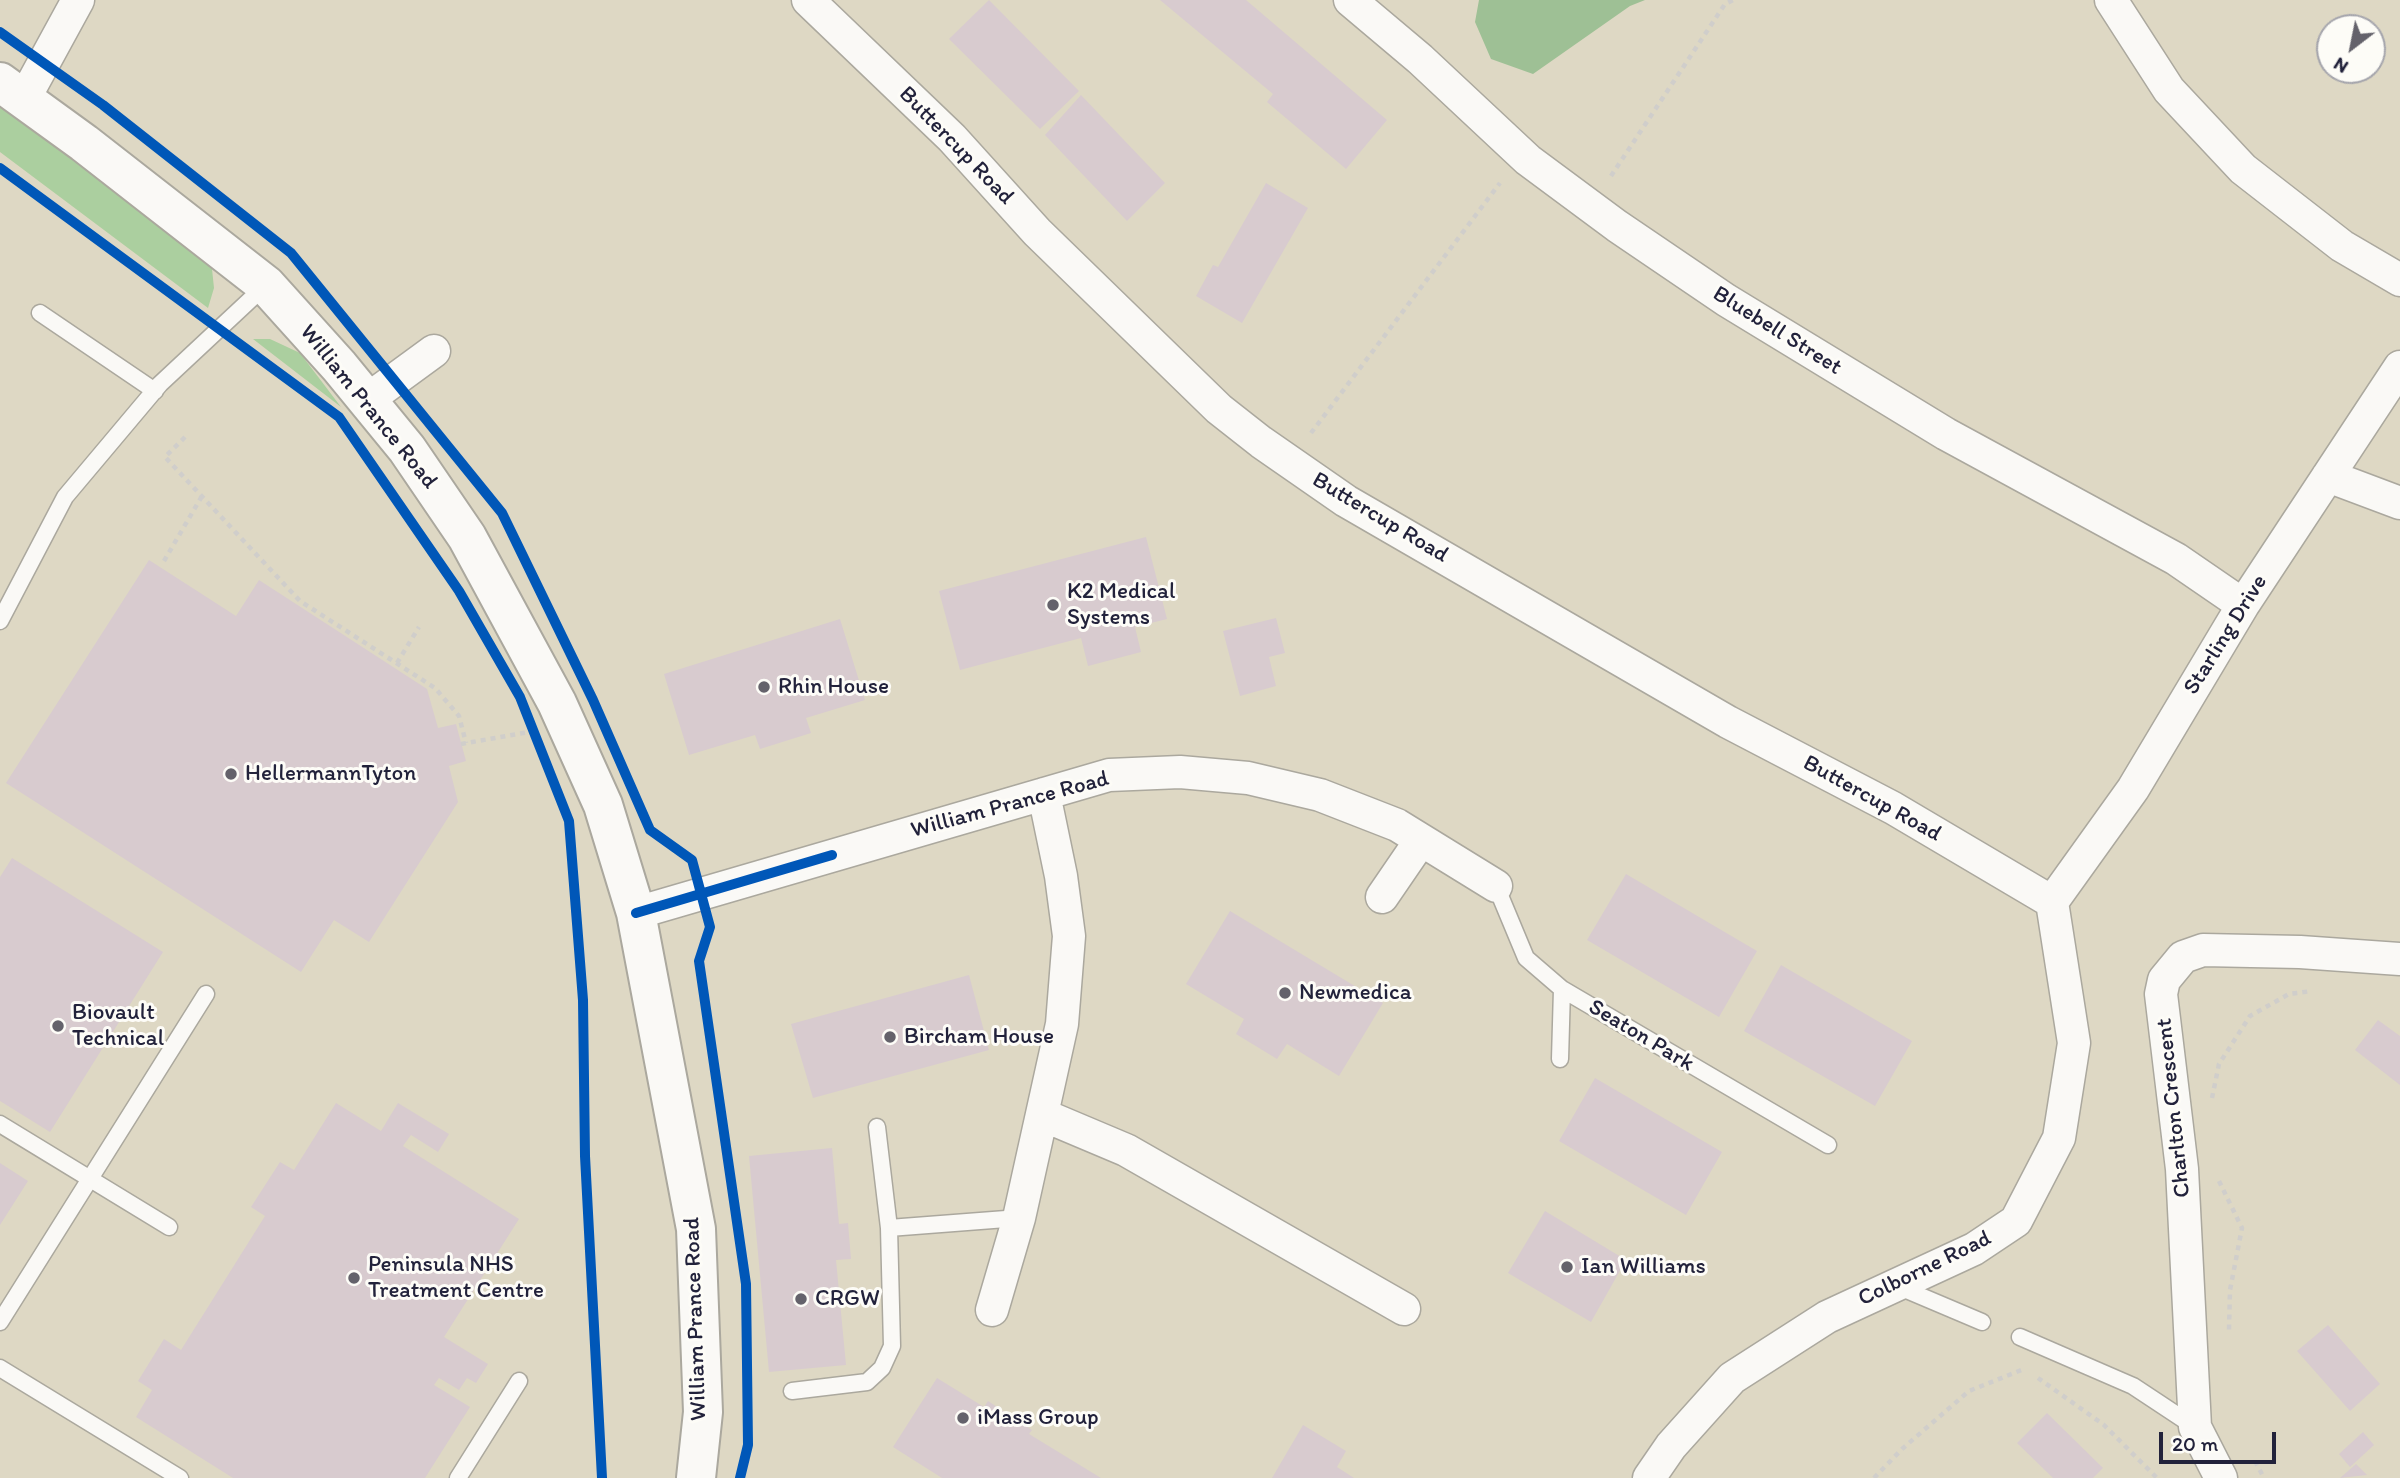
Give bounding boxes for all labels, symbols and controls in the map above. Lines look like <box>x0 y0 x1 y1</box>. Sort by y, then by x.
north arrow <box>2316 14 2386 84</box>
text: N <box>2329 52 2352 79</box>
street label: Buttercup Road <box>893 81 1019 211</box>
street label: Bluebell Street <box>1707 280 1847 382</box>
street label: William Prance Road <box>293 319 443 495</box>
street label: Buttercup Road <box>1307 466 1453 570</box>
street label: Starling Drive <box>2178 570 2274 700</box>
place label: K2 Medical Systems <box>1067 578 1176 632</box>
marker: K2 Medical Systems <box>1045 597 1061 613</box>
place label: Rhin House <box>778 673 889 701</box>
marker: Rhin House <box>756 679 772 695</box>
street label: Buttercup Road <box>1798 750 1946 848</box>
place label: HellermannTyton <box>245 760 416 788</box>
street label: William Prance Road <box>908 765 1112 845</box>
marker: HellermannTyton <box>223 766 239 782</box>
place label: Newmedica <box>1299 979 1412 1007</box>
marker: Newmedica <box>1277 985 1293 1001</box>
street label: Seaton Park <box>1583 994 1699 1078</box>
place label: Biovault Technical <box>72 999 164 1053</box>
street label: Charlton Crescent <box>2151 1017 2197 1199</box>
marker: Biovault Technical <box>50 1018 66 1034</box>
place label: Bircham House <box>904 1023 1054 1051</box>
marker: Bircham House <box>882 1029 898 1045</box>
street label: William Prance Road <box>679 1217 713 1421</box>
street label: Colborne Road <box>1854 1225 1996 1313</box>
place label: Peninsula NHS Treatment Centre <box>368 1251 544 1305</box>
place label: Ian Williams <box>1581 1253 1706 1281</box>
marker: Ian Williams <box>1559 1259 1575 1275</box>
marker: Peninsula NHS Treatment Centre <box>346 1270 362 1286</box>
place label: CRGW <box>815 1285 880 1313</box>
marker: CRGW <box>793 1291 809 1307</box>
place label: iMass Group <box>977 1404 1099 1432</box>
marker: iMass Group <box>955 1410 971 1426</box>
scale bar <box>2162 1418 2279 1462</box>
text: 20 m <box>2172 1431 2218 1456</box>

